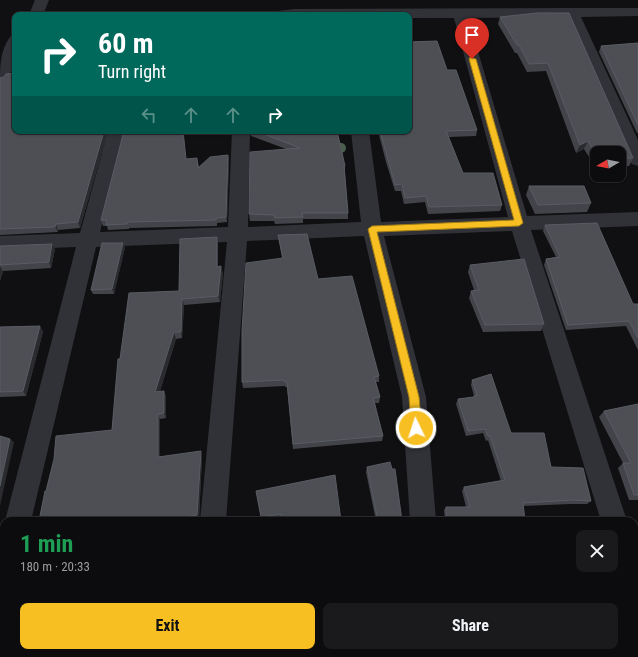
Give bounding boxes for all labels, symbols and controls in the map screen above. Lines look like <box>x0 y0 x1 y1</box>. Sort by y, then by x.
pin <box>455 18 489 59</box>
icon: arrive <box>461 24 483 46</box>
text: 60 m <box>98 27 154 60</box>
icon: right <box>32 28 84 80</box>
text: Turn right <box>98 61 166 82</box>
icon: left <box>138 104 160 126</box>
icon: ahead <box>180 104 202 126</box>
icon: ahead <box>222 104 244 126</box>
icon: right <box>264 104 286 126</box>
north arrow <box>590 146 626 182</box>
map controls <box>590 146 626 182</box>
position arrow <box>395 407 437 449</box>
text: 1 min <box>20 530 73 558</box>
button: close <box>576 530 618 572</box>
text: 180 m · 20:33 <box>20 559 90 574</box>
button: Exit <box>20 603 315 649</box>
button: Share <box>323 603 618 649</box>

